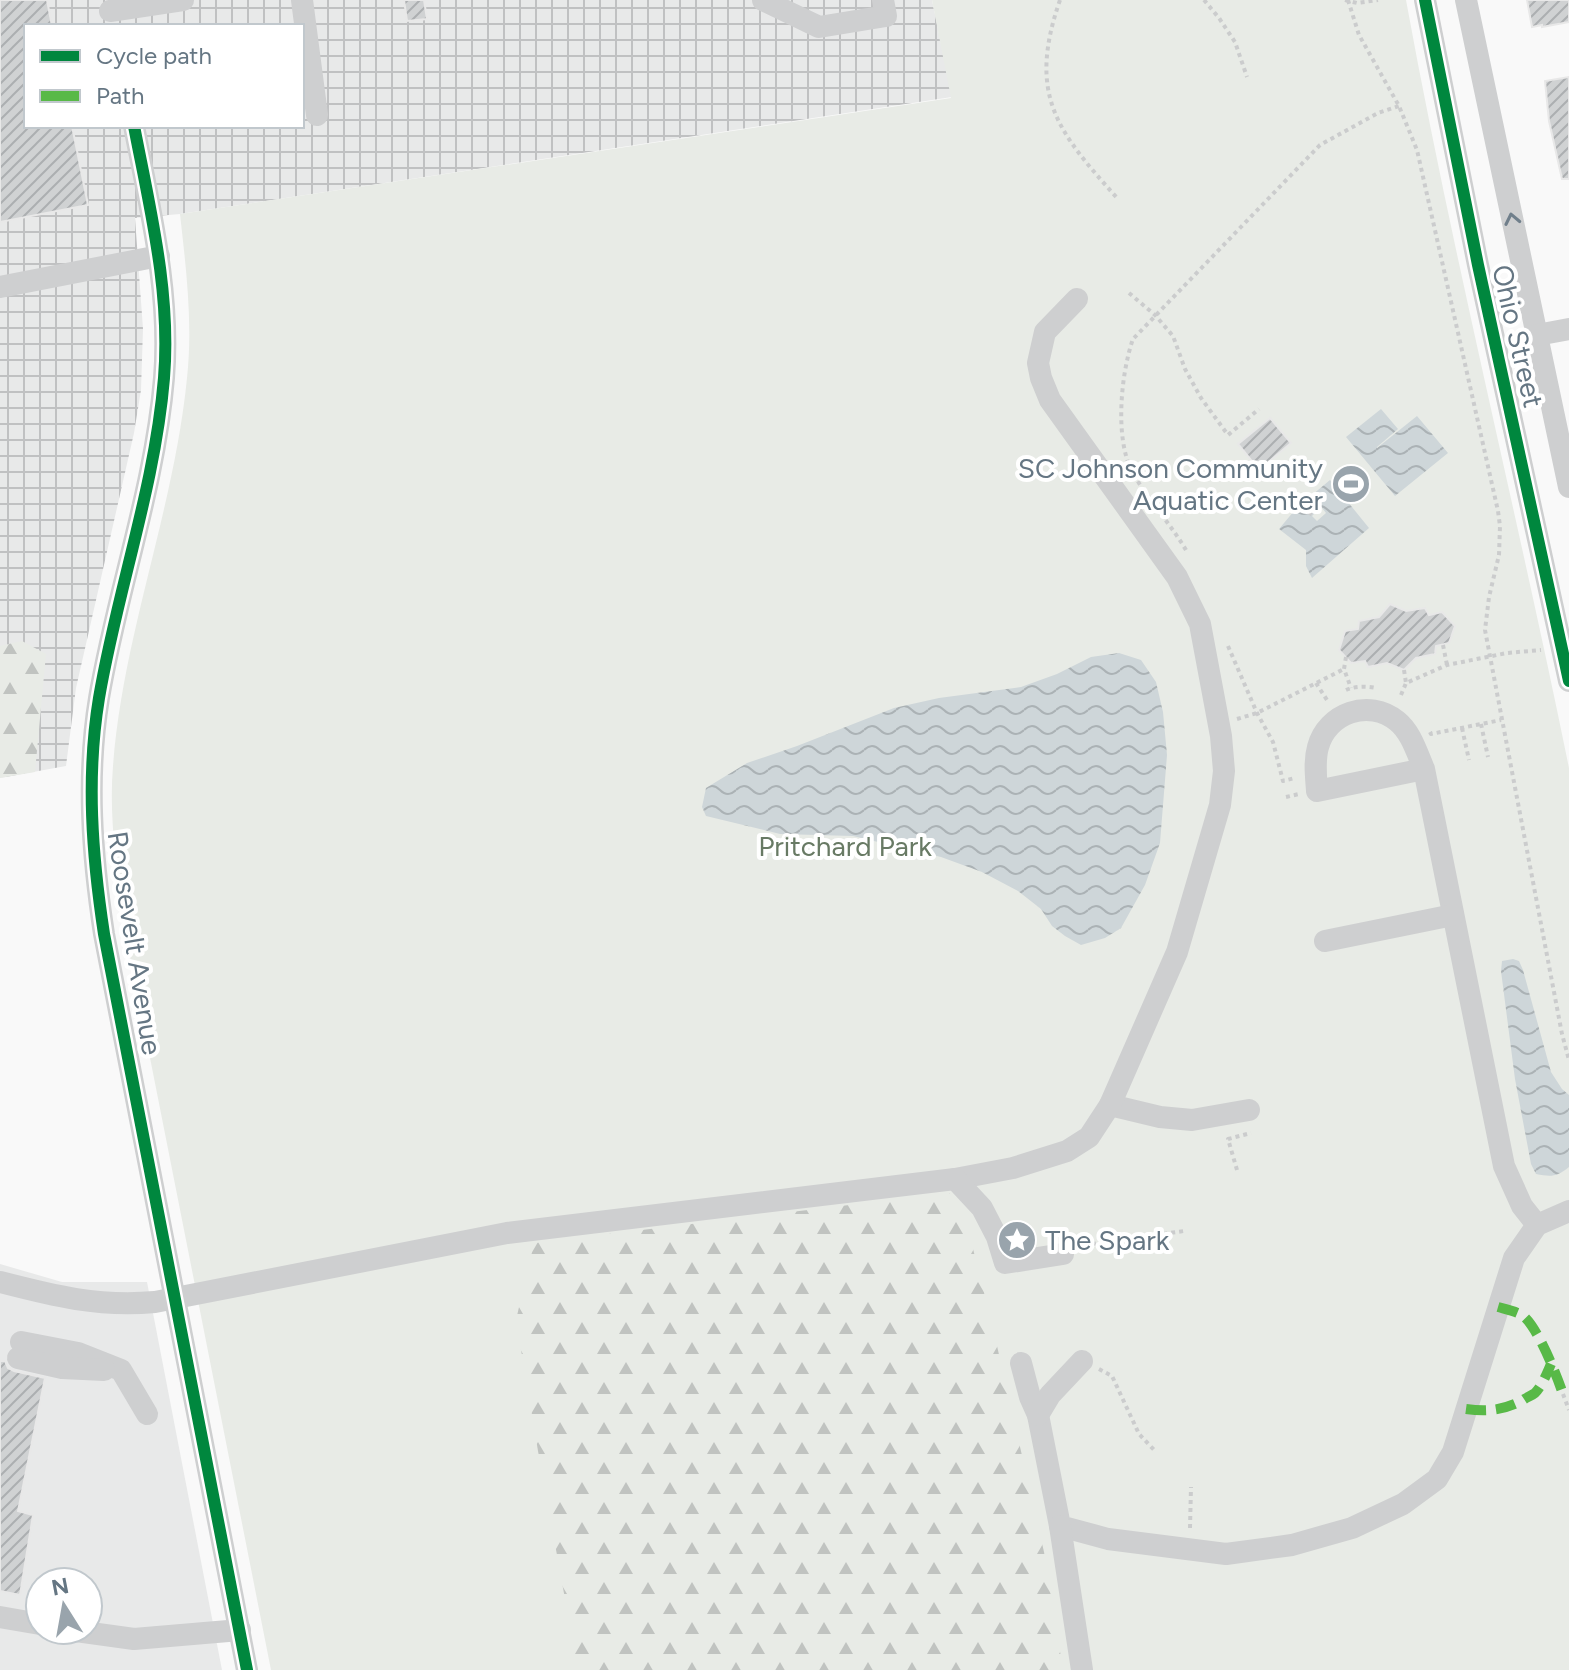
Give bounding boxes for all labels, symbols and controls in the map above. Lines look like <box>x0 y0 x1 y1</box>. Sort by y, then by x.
legend <box>24 24 304 128</box>
text: Cycle path <box>96 41 212 70</box>
text: Path <box>96 81 144 110</box>
one-way arrow <box>1504 213 1521 227</box>
street label: Ohio Street <box>1485 261 1551 411</box>
place label: SC Johnson Community Aquatic Center <box>1018 451 1324 517</box>
sports icon: SC Johnson Community Aquatic Center <box>1330 463 1372 505</box>
street label: Roosevelt Avenue <box>101 829 169 1057</box>
park label: Pritchard Park <box>758 829 932 863</box>
place icon: The Spark <box>996 1219 1038 1261</box>
place label: The Spark <box>1045 1223 1170 1257</box>
north arrow <box>24 1566 104 1646</box>
text: N <box>49 1572 71 1602</box>

